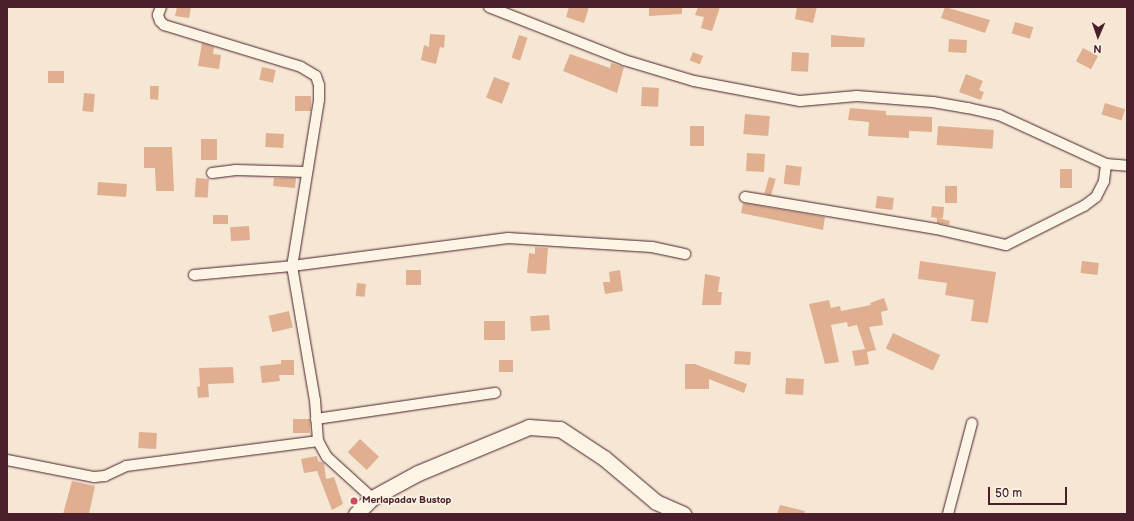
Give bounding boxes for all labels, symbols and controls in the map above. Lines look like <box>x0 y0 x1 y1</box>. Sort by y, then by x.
north arrow <box>1078 16 1118 56</box>
text: N <box>1093 42 1102 55</box>
scale bar <box>990 479 1069 505</box>
text: 50 m <box>995 486 1022 501</box>
place label: Merlapadav Bustop <box>362 495 451 507</box>
marker: Merlapadav Bustop <box>349 496 359 506</box>

